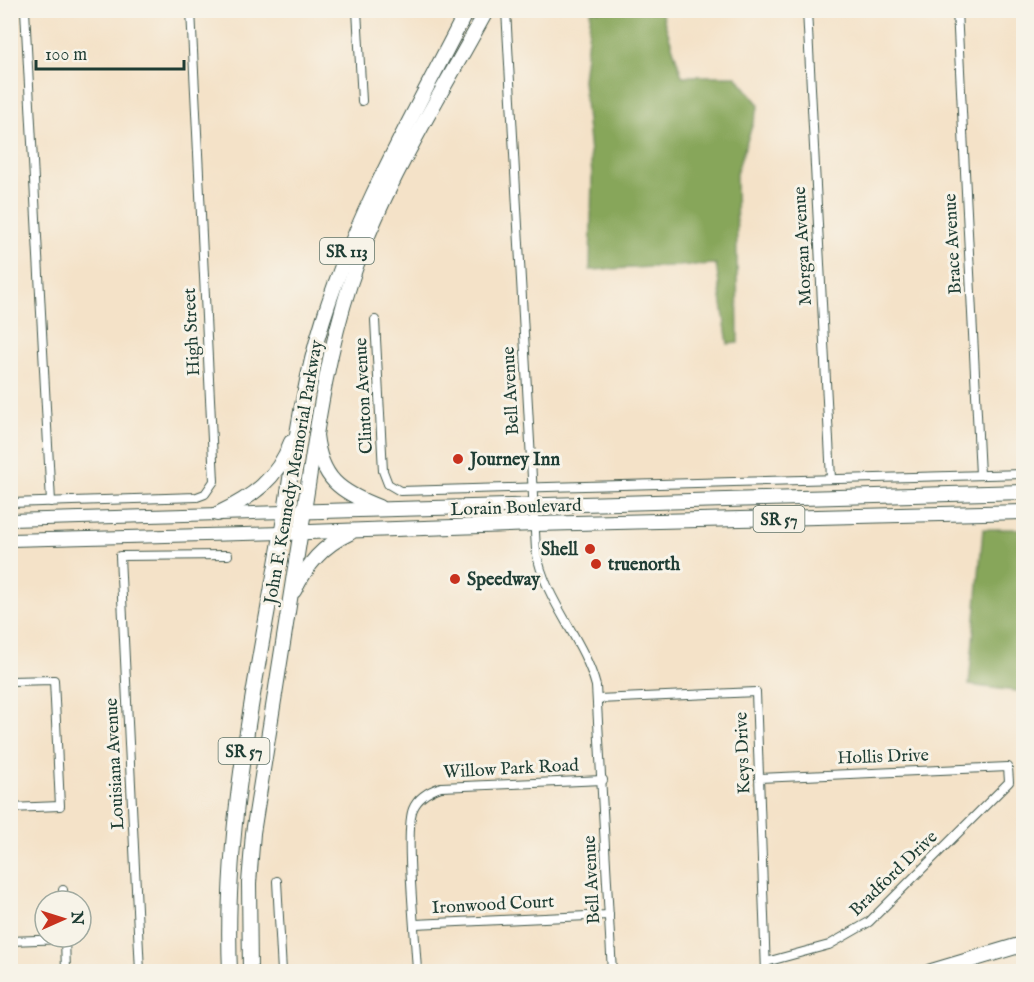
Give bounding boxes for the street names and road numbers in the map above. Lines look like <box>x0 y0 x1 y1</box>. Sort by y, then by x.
street label: Morgan Avenue <box>789 186 818 306</box>
street label: Brace Avenue <box>939 193 968 295</box>
road number: SR 113 <box>320 238 374 264</box>
street label: High Street <box>179 287 206 377</box>
street label: Clinton Avenue <box>350 337 379 455</box>
street label: John F. Kennedy Memorial Parkway <box>260 338 329 608</box>
street label: Bell Avenue <box>498 346 525 436</box>
street label: Lorain Boulevard <box>450 495 582 522</box>
road number: SR 57 <box>754 506 804 532</box>
street label: Louisiana Avenue <box>101 697 130 830</box>
street label: Keys Drive <box>731 711 756 794</box>
road number: SR 57 <box>218 738 270 764</box>
street label: Hollis Drive <box>837 744 929 771</box>
street label: Willow Park Road <box>443 754 580 785</box>
street label: Bradford Drive <box>845 826 943 922</box>
street label: Bell Avenue <box>579 835 606 925</box>
street label: Ironwood Court <box>431 891 555 920</box>

